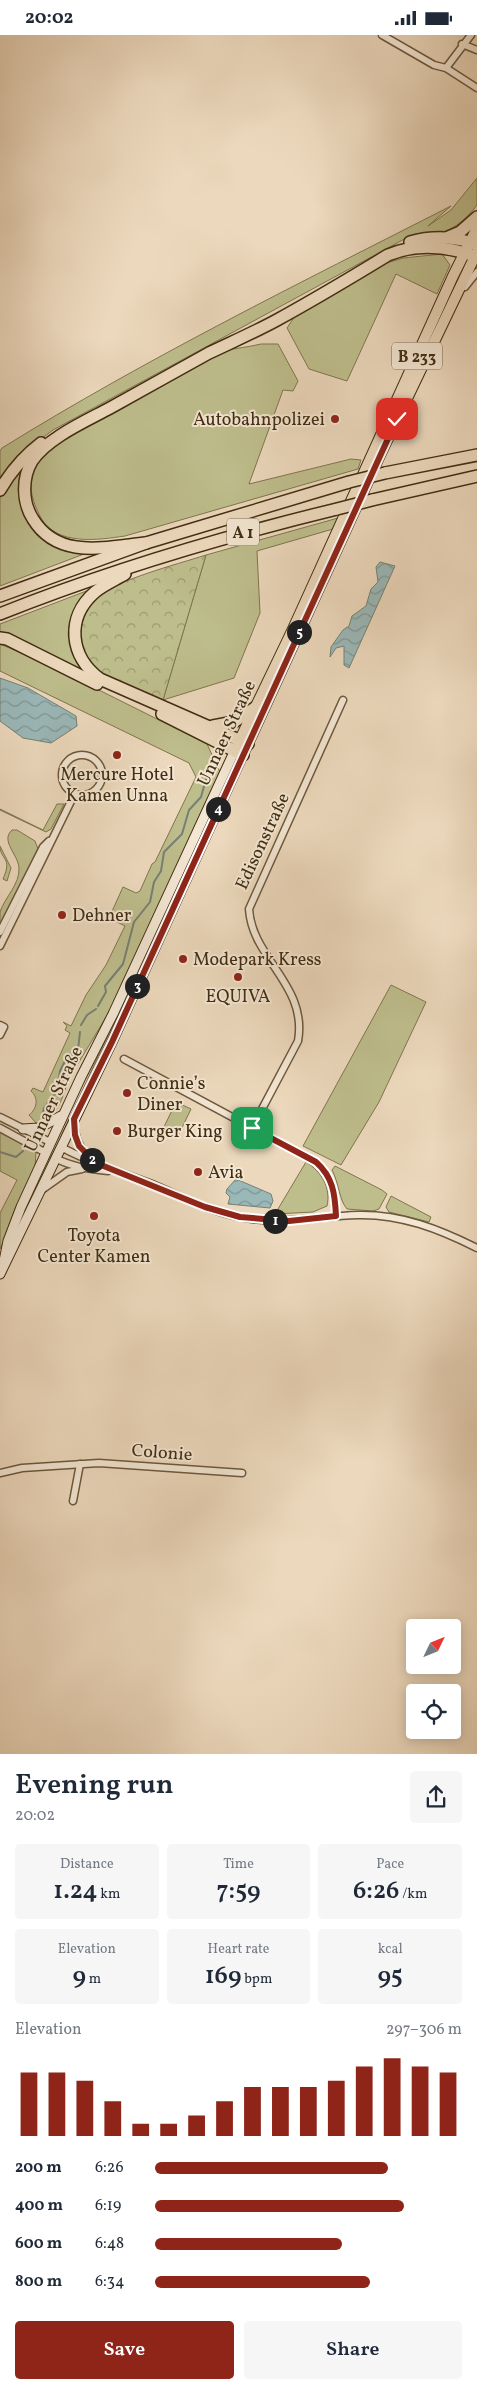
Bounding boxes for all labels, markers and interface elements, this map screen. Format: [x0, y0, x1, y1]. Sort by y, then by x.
text: 20:02 [25, 5, 73, 31]
road number: B 233 [392, 343, 442, 369]
pin [376, 398, 418, 440]
icon: check [383, 405, 411, 433]
place label: Autobahnpolizei [193, 408, 325, 433]
marker: Autobahnpolizei [329, 413, 341, 425]
road number: A 1 [227, 519, 259, 546]
pin: 5 [286, 619, 312, 645]
text: 5 [296, 623, 303, 642]
street label: Unnaer Straße [192, 677, 263, 791]
marker: Mercure Hotel Kamen Unna [111, 749, 123, 761]
place label: Mercure Hotel Kamen Unna [60, 763, 174, 809]
street label: Edisonstraße [230, 789, 297, 894]
pin: 4 [206, 797, 230, 821]
text: 4 [214, 800, 223, 819]
place label: Dehner [72, 904, 132, 929]
marker: Dehner [56, 909, 68, 921]
place label: Modepark Kress [193, 948, 322, 973]
marker: Modepark Kress [177, 953, 189, 965]
marker: EQUIVA [232, 971, 244, 983]
pin: 3 [124, 973, 150, 999]
text: 3 [134, 977, 141, 996]
place label: EQUIVA [205, 985, 271, 1010]
street label: Unnaer Straße [19, 1043, 90, 1157]
place label: Connie’s Diner [137, 1072, 205, 1118]
marker: Connie’s Diner [121, 1087, 133, 1099]
pin [231, 1107, 273, 1149]
icon: arrive [238, 1114, 266, 1142]
place label: Burger King [127, 1120, 222, 1145]
marker: Burger King [111, 1125, 123, 1137]
pin: 2 [80, 1147, 104, 1173]
text: 2 [89, 1151, 96, 1170]
place label: Avia [208, 1161, 244, 1186]
marker: Avia [192, 1166, 204, 1178]
pin: 1 [262, 1209, 288, 1233]
marker: Toyota Center Kamen [88, 1210, 100, 1222]
text: 1 [273, 1212, 278, 1231]
place label: Toyota Center Kamen [37, 1224, 151, 1270]
street label: Colonie [131, 1439, 193, 1468]
north arrow [406, 1619, 461, 1674]
map controls [406, 1619, 461, 1739]
button: locate [406, 1684, 461, 1739]
text: Evening run [15, 1766, 174, 1805]
button: share [410, 1771, 462, 1823]
text: 20:02 [15, 1805, 55, 1827]
text: Distance [60, 1855, 114, 1874]
text: Time [223, 1855, 254, 1874]
text: Pace [376, 1855, 404, 1874]
text: 1.24 [53, 1874, 98, 1909]
text: 7:59 [217, 1874, 260, 1909]
text: 6:26 [353, 1874, 399, 1909]
text: km [98, 1885, 120, 1904]
text: /km [399, 1885, 427, 1904]
text: Elevation [58, 1940, 116, 1959]
text: Heart rate [208, 1940, 269, 1959]
text: kcal [378, 1940, 403, 1959]
text: 9 [72, 1959, 86, 1994]
text: 169 [205, 1959, 241, 1994]
text: 95 [377, 1959, 403, 1994]
text: m [86, 1970, 101, 1989]
text: bpm [241, 1970, 272, 1989]
text: Elevation [15, 2019, 82, 2041]
text: 297–306 m [386, 2019, 462, 2041]
text: 200 m [15, 2157, 62, 2179]
text: 6:26 [95, 2157, 124, 2179]
text: 400 m [15, 2195, 63, 2217]
text: 6:19 [95, 2195, 121, 2217]
text: 600 m [15, 2233, 62, 2255]
text: 6:48 [95, 2233, 124, 2255]
text: 800 m [15, 2271, 62, 2293]
text: 6:34 [95, 2271, 125, 2293]
button: Save [15, 2321, 234, 2379]
button: Share [244, 2321, 462, 2379]

